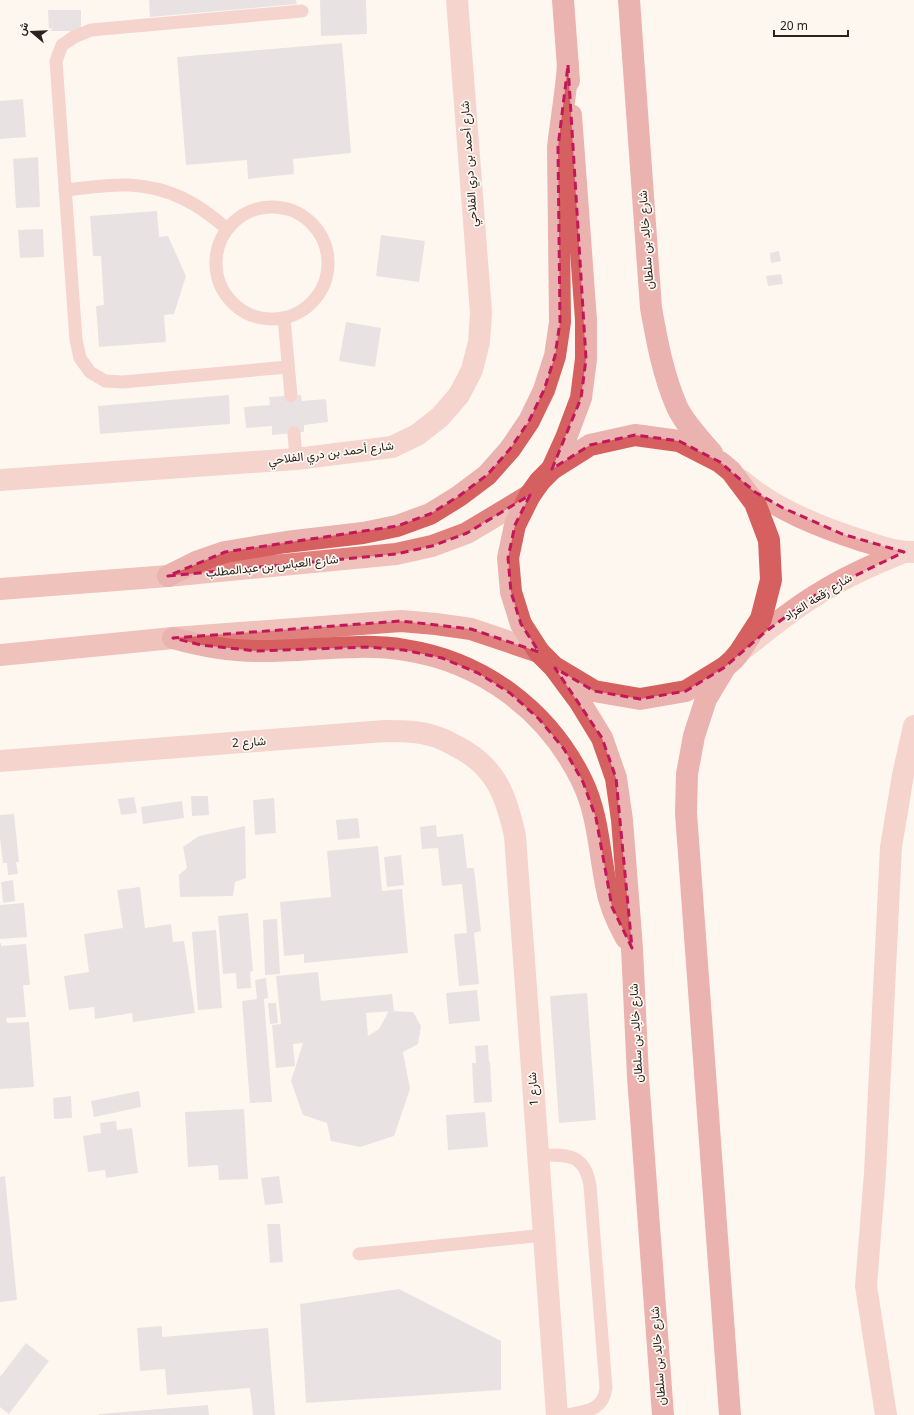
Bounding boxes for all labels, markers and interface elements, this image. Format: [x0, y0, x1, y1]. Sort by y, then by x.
north arrow [12, 12, 52, 52]
scale bar [774, 12, 848, 38]
text: 20 m [780, 17, 808, 34]
text: ش [13, 20, 31, 37]
street label: شارع أحمد بن دري الفلاحي [456, 100, 483, 228]
street label: شارع خالِد بن سلطان [634, 190, 658, 290]
street label: شارع أحمد بن دري الفلاحي [267, 436, 395, 471]
street label: شارع العباس بن عبدالمطلب [205, 550, 339, 582]
street label: شارع رَقعة العَراد [780, 569, 856, 625]
street label: شارع 2 [231, 732, 267, 752]
street label: شارع خالِد بن سلطان [624, 983, 648, 1083]
street label: شارع 1 [523, 1071, 543, 1107]
street label: شارع خالِد بن سلطان [646, 1306, 670, 1406]

